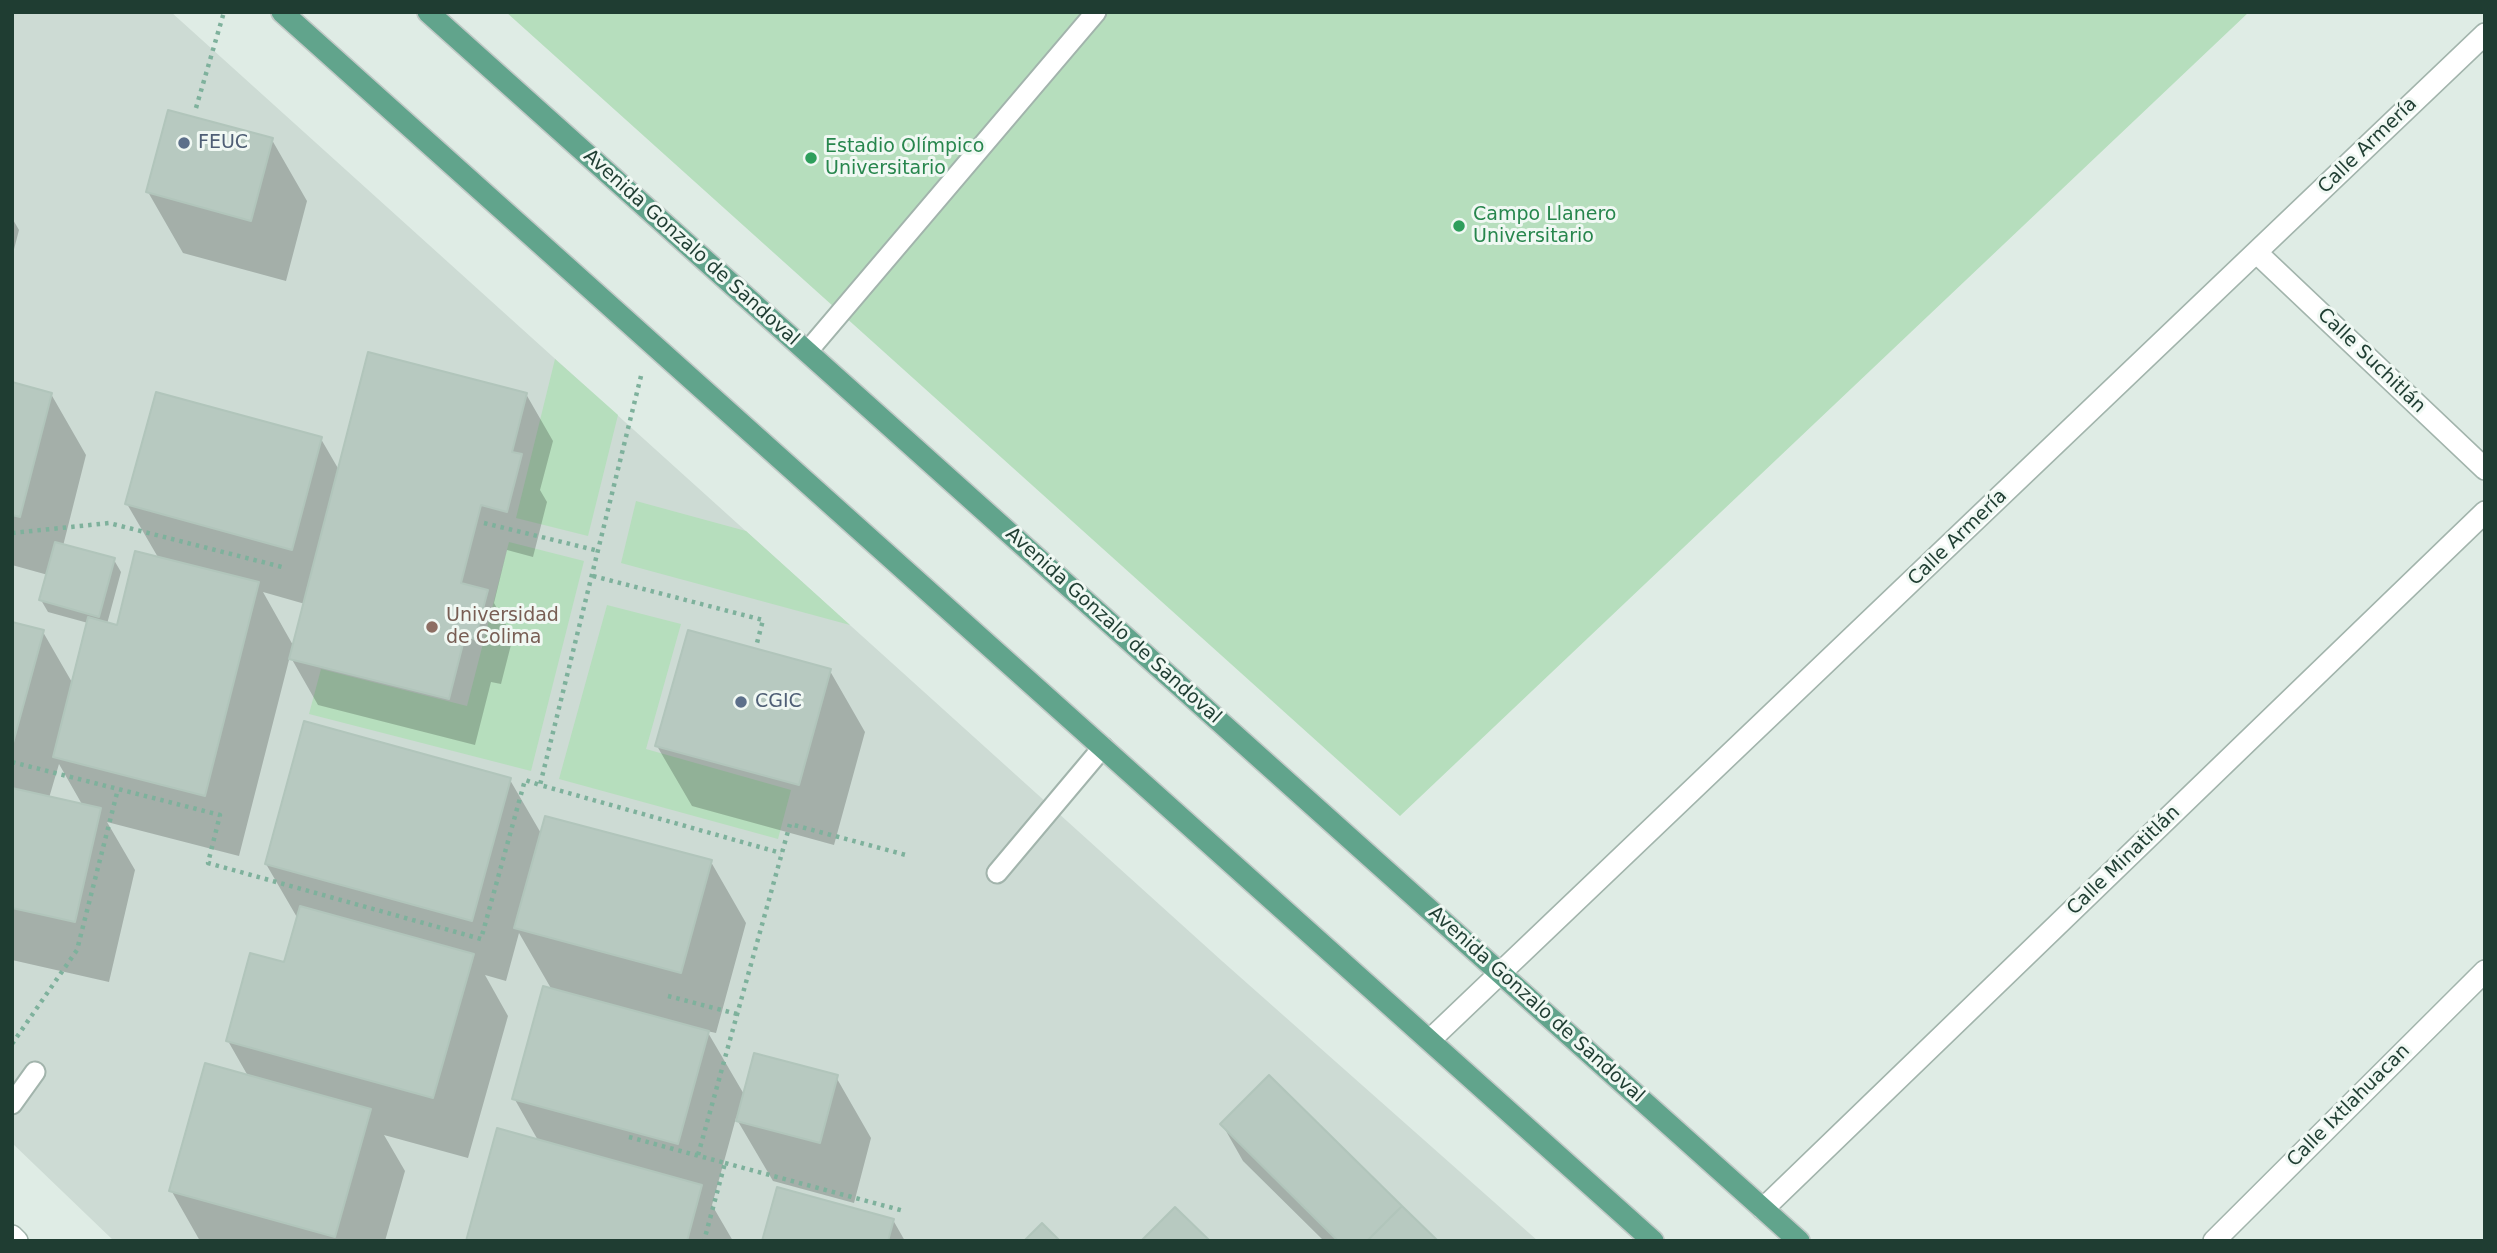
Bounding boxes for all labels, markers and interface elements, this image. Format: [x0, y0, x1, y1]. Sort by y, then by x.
street label: Calle Armería [2314, 93, 2422, 199]
place label: FEUC [198, 132, 248, 154]
marker: FEUC [176, 135, 192, 151]
place label: Estadio Olímpico Universitario [825, 136, 984, 180]
street label: Avenida Gonzalo de Sandoval [579, 145, 803, 351]
marker: Estadio Olímpico Universitario [803, 150, 819, 166]
place label: Campo Llanero Universitario [1473, 204, 1616, 248]
marker: Campo Llanero Universitario [1451, 218, 1467, 234]
street label: Calle Suchitlán [2312, 304, 2430, 418]
street label: Calle Armería [1904, 485, 2012, 591]
street label: Avenida Gonzalo de Sandoval [1001, 523, 1225, 729]
place label: Universidad de Colima [446, 605, 559, 649]
marker: Universidad de Colima [424, 619, 440, 635]
place label: CGIC [755, 691, 802, 713]
marker: CGIC [733, 694, 749, 710]
street label: Calle Minatitlán [2063, 802, 2185, 920]
street label: Avenida Gonzalo de Sandoval [1424, 902, 1648, 1108]
street label: Calle Ixtlahuacan [2283, 1040, 2415, 1172]

